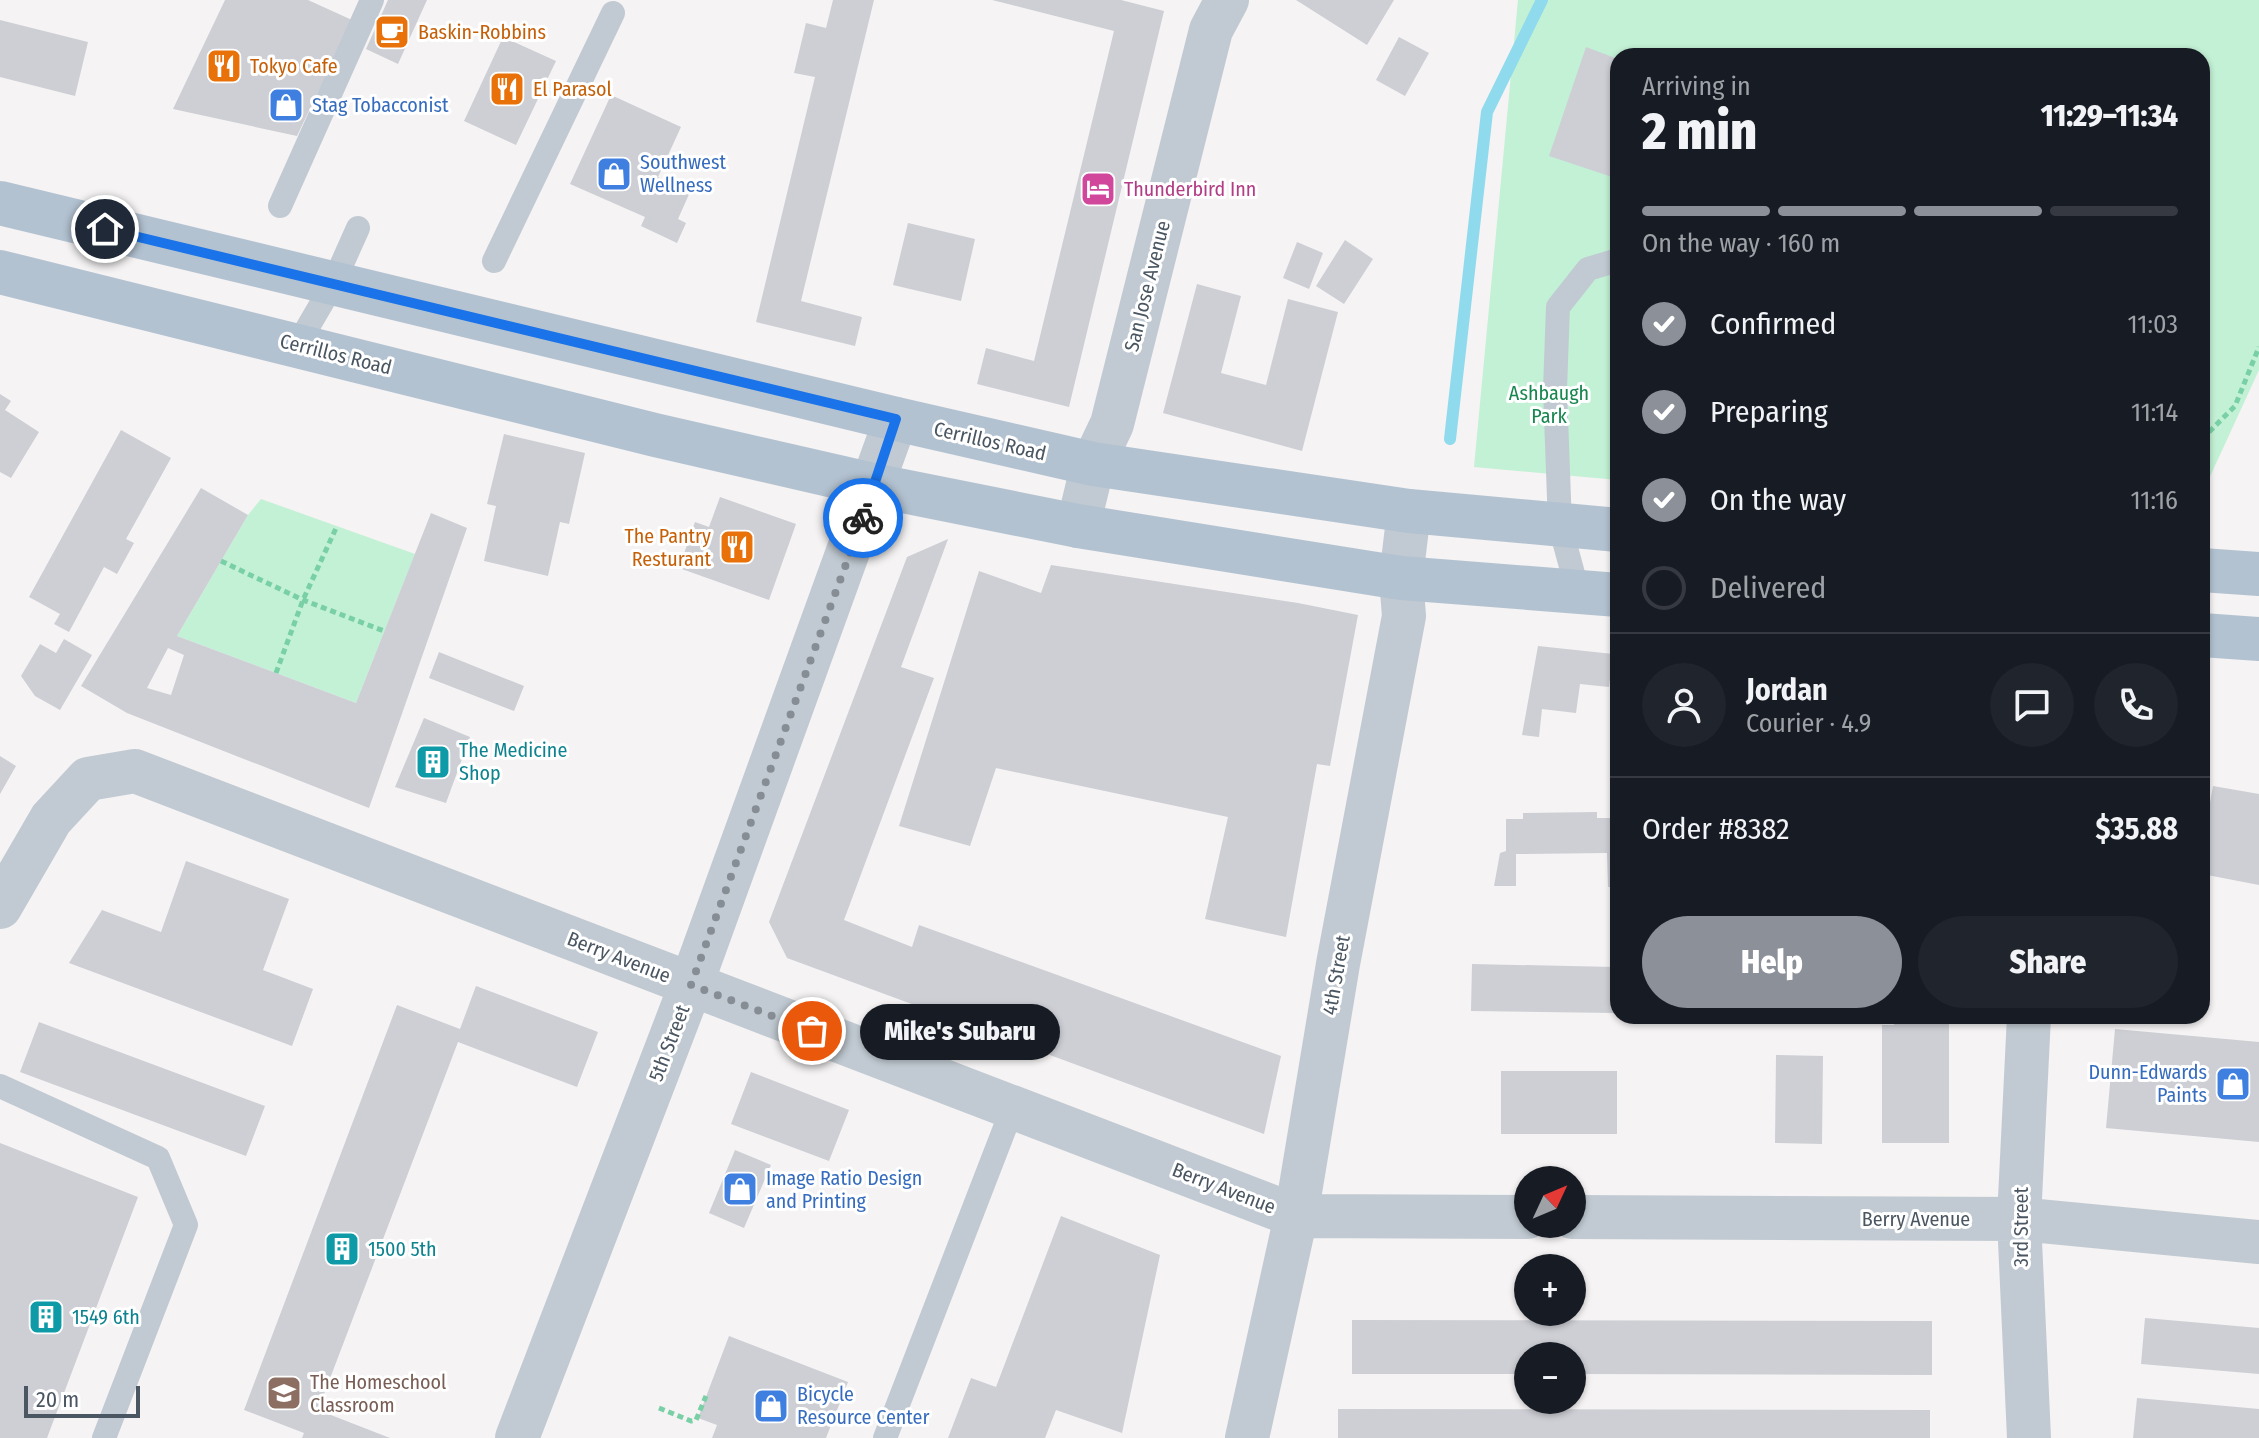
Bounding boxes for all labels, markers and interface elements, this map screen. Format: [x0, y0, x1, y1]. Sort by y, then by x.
cafe icon: Baskin-Robbins [373, 13, 411, 51]
place label: Baskin-Robbins [418, 20, 546, 44]
restaurant icon: Tokyo Cafe [205, 47, 243, 85]
place label: Tokyo Cafe [250, 54, 338, 78]
restaurant icon: El Parasol [488, 70, 526, 108]
text: Arriving in [1642, 71, 1751, 102]
place label: El Parasol [533, 77, 612, 101]
shop icon: Stag Tobacconist [267, 86, 305, 124]
place label: Stag Tobacconist [312, 93, 449, 117]
text: 11:29–11:34 [2041, 98, 2178, 134]
text: 2 min [1642, 100, 1757, 163]
place label: Southwest Wellness [640, 150, 726, 197]
shop icon: Southwest Wellness [595, 155, 633, 193]
hotel icon: Thunderbird Inn [1079, 170, 1117, 208]
place label: Thunderbird Inn [1124, 177, 1256, 201]
pin [71, 195, 139, 263]
icon: home [83, 207, 127, 251]
street label: San Jose Avenue [1119, 218, 1175, 354]
text: On the way · 160 m [1642, 228, 1840, 259]
icon: check [1642, 302, 1686, 346]
text: Confirmed [1710, 306, 1836, 342]
text: 11:03 [2128, 309, 2178, 340]
street label: Cerrillos Road [278, 329, 394, 379]
park label: Ashbaugh Park [1509, 381, 1589, 428]
icon: check [1642, 390, 1686, 434]
text: Preparing [1710, 394, 1828, 430]
text: 11:14 [2131, 397, 2178, 428]
street label: Cerrillos Road [932, 416, 1048, 466]
courier [823, 478, 903, 558]
icon: check [1642, 478, 1686, 522]
text: On the way [1710, 482, 1846, 518]
text: 11:16 [2131, 485, 2178, 516]
icon: bike [841, 496, 885, 540]
place label: The Pantry Resturant [624, 524, 711, 571]
restaurant icon: The Pantry Resturant [718, 528, 756, 566]
text: Delivered [1710, 570, 1826, 606]
button: person [1642, 663, 1726, 747]
button: chat [1990, 663, 2074, 747]
button: phone [2094, 663, 2178, 747]
text: Jordan [1746, 672, 1828, 708]
text: Courier · 4.9 [1746, 708, 1871, 739]
place label: The Medicine Shop [459, 738, 567, 785]
building icon: The Medicine Shop [414, 743, 452, 781]
text: Order #8382 [1642, 811, 1790, 847]
text: $35.88 [2096, 811, 2178, 847]
button: Help [1642, 916, 1902, 1008]
button: Share [1918, 916, 2178, 1008]
street label: Berry Avenue [564, 926, 674, 988]
street label: 4th Street [1317, 933, 1355, 1017]
pin [778, 997, 846, 1065]
street label: 5th Street [643, 1001, 695, 1085]
callout: Mike's Subaru [860, 1003, 1060, 1059]
icon: bag [790, 1009, 834, 1053]
text: Mike's Subaru [884, 1016, 1036, 1047]
place label: Dunn-Edwards Paints [2088, 1060, 2207, 1107]
shop icon: Dunn-Edwards Paints [2214, 1065, 2252, 1103]
street label: Berry Avenue [1169, 1157, 1279, 1219]
place label: Image Ratio Design and Printing [766, 1166, 922, 1213]
north arrow [1514, 1166, 1586, 1238]
map controls [1514, 1166, 1586, 1414]
shop icon: Image Ratio Design and Printing [721, 1170, 759, 1208]
street label: 3rd Street [2009, 1187, 2033, 1267]
street label: Berry Avenue [1862, 1207, 1970, 1231]
building icon: 1500 5th [323, 1230, 361, 1268]
place label: 1500 5th [368, 1237, 437, 1261]
button: + [1514, 1254, 1586, 1326]
building icon: 1549 6th [27, 1298, 65, 1336]
place label: 1549 6th [72, 1305, 140, 1329]
button: − [1514, 1342, 1586, 1414]
place label: The Homeschool Classroom [310, 1370, 446, 1417]
school or university icon: The Homeschool Classroom [265, 1374, 303, 1412]
scale bar [24, 1382, 140, 1418]
place label: Bicycle Resource Center [797, 1382, 929, 1429]
text: 20 m [36, 1386, 79, 1413]
shop icon: Bicycle Resource Center [752, 1387, 790, 1425]

